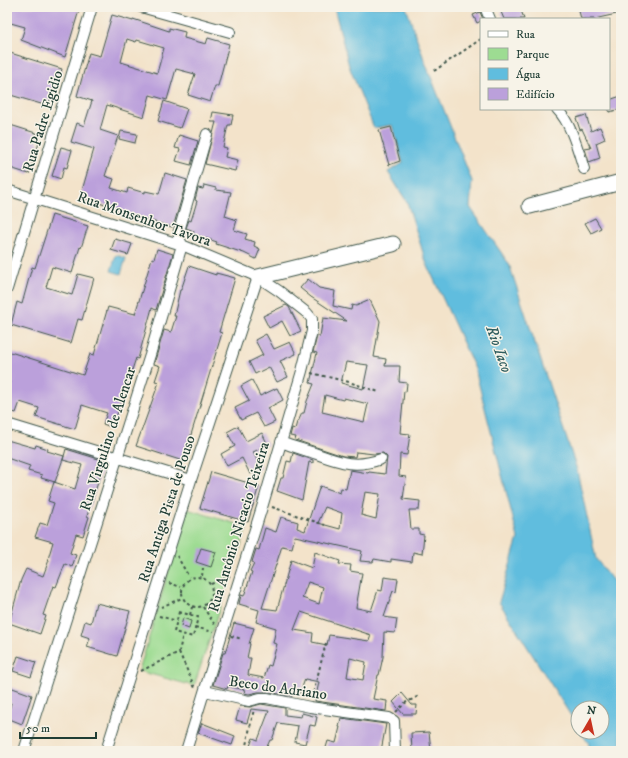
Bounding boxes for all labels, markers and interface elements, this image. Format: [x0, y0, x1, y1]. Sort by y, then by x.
legend [480, 18, 610, 110]
text: Rua [516, 27, 536, 42]
text: Parque [516, 47, 549, 62]
text: Água [516, 67, 541, 82]
street label: Rua Padre Egidio [19, 68, 67, 174]
text: Edifício [516, 87, 555, 102]
street label: Rua Monsenhor Tavora [75, 187, 214, 251]
water label: Rio Iaco [481, 322, 517, 375]
street label: Rua Virgulino de Alencar [76, 364, 140, 513]
street label: Rua Antiga Pista de Pouso [134, 433, 200, 585]
street label: Rua Antônio Nicacio Teixeira [204, 439, 274, 614]
street label: Beco do Adriano [228, 672, 328, 704]
north arrow [570, 700, 610, 740]
text: N [586, 703, 597, 719]
scale bar [20, 714, 96, 740]
text: 50 m [26, 721, 50, 736]

